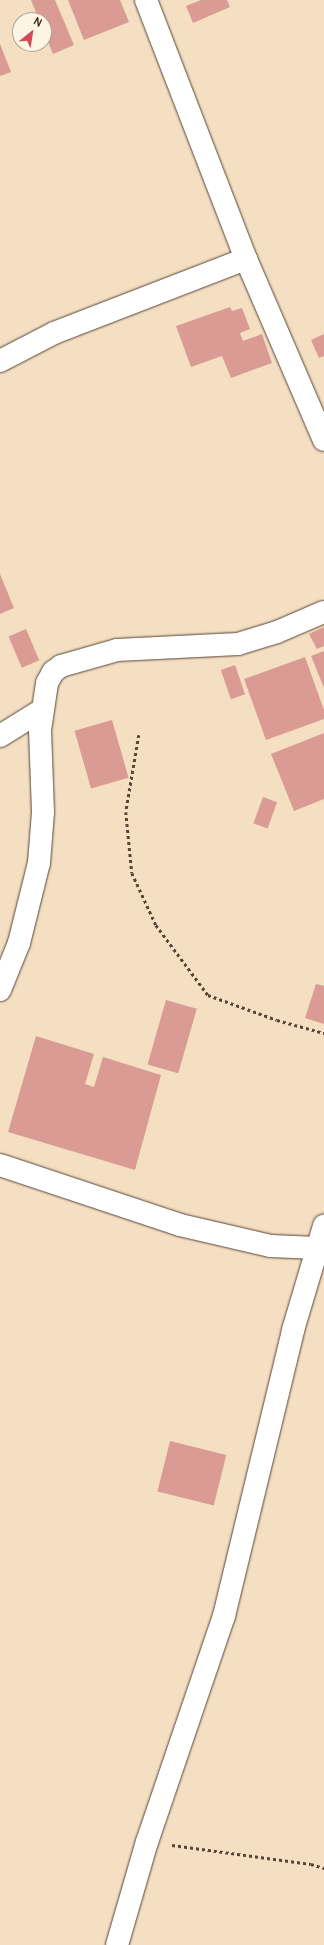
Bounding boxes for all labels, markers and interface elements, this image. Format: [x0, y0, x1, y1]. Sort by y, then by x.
north arrow [12, 12, 52, 52]
text: N [31, 15, 44, 30]

